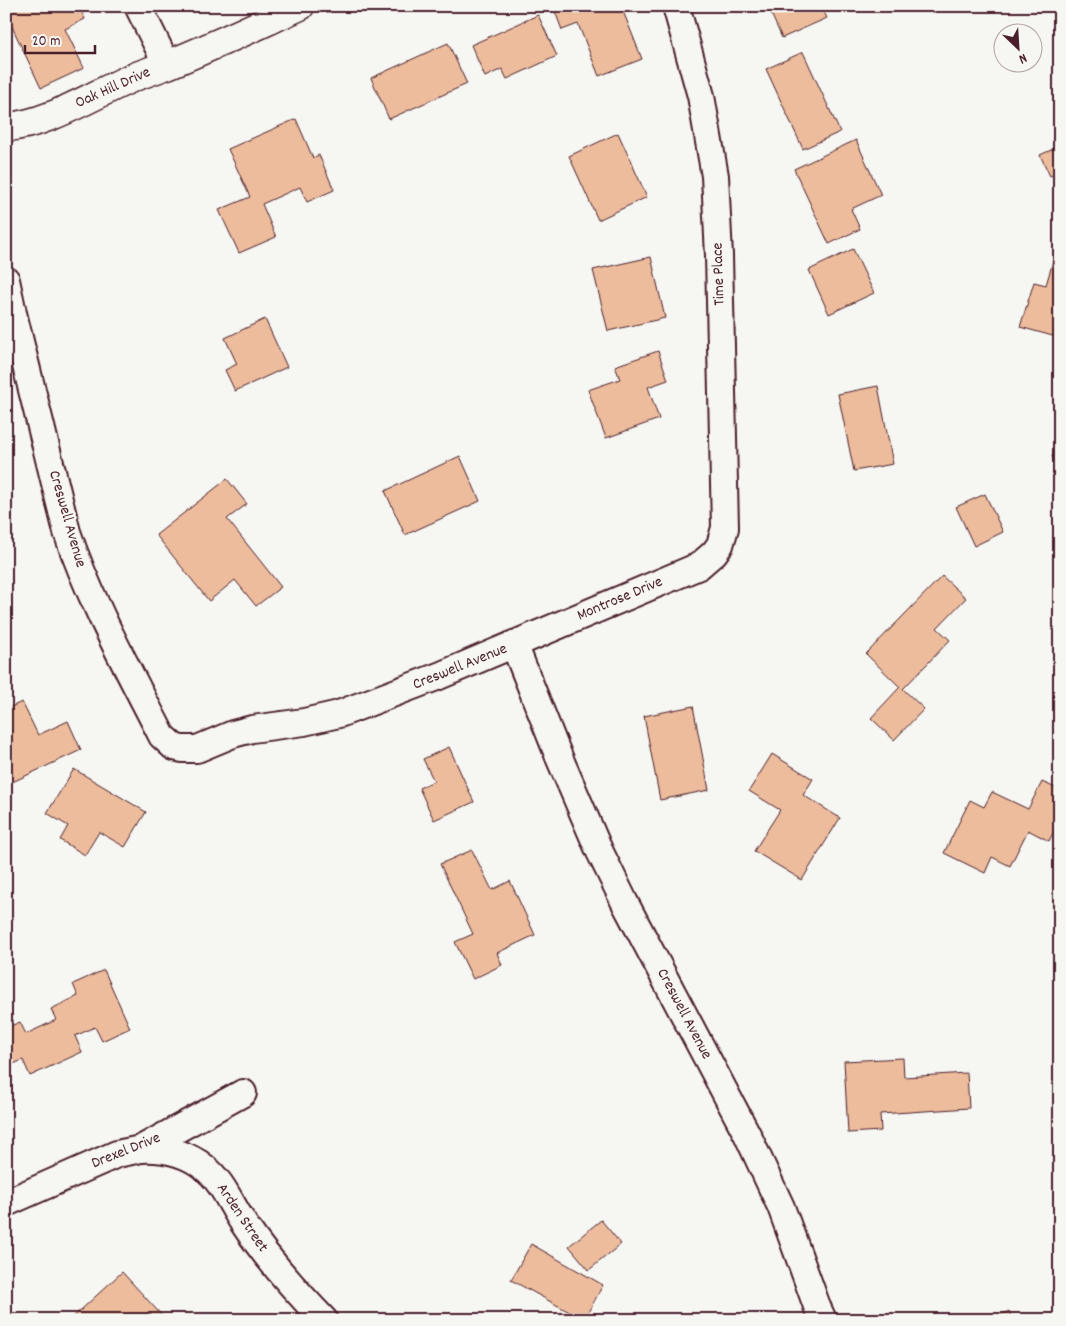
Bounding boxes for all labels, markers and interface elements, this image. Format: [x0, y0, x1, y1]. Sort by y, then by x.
scale bar [25, 22, 95, 54]
north arrow [994, 22, 1044, 72]
text: 20 m [32, 31, 60, 53]
text: N [1015, 47, 1030, 69]
street label: Oak Hill Drive [72, 61, 154, 115]
street label: Time Place [706, 242, 732, 306]
street label: Creswell Avenue [42, 468, 92, 570]
street label: Montrose Drive [574, 571, 666, 627]
street label: Creswell Avenue [409, 638, 511, 696]
street label: Creswell Avenue [650, 964, 718, 1064]
street label: Drexel Drive [88, 1127, 164, 1175]
street label: Arden Street [210, 1179, 274, 1257]

